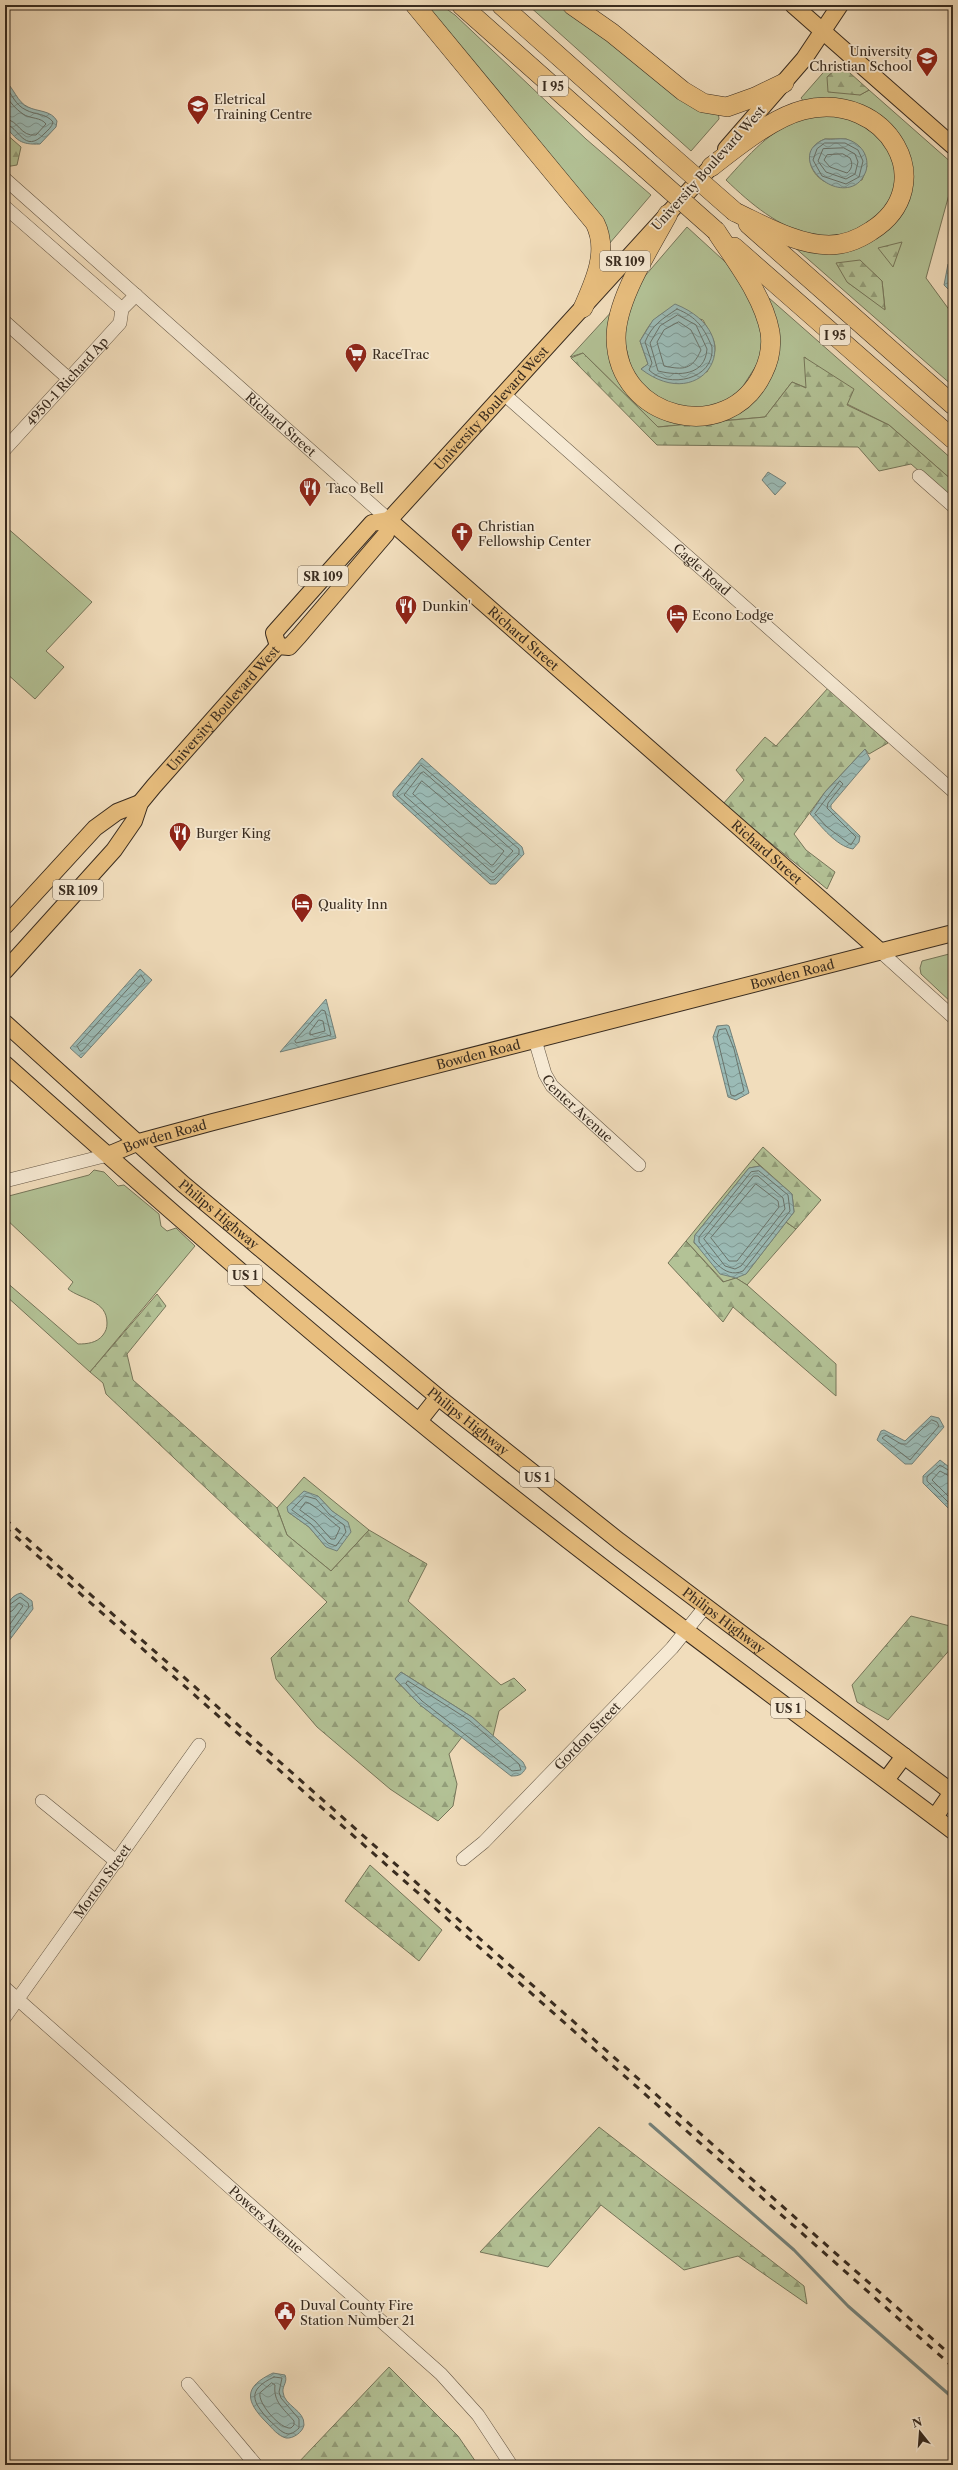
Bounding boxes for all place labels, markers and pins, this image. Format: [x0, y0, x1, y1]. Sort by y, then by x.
place label: University Christian School [809, 43, 913, 74]
school or university icon: University Christian School [914, 45, 940, 78]
place label: Eletrical Training Centre [214, 91, 312, 122]
school or university icon: Eletrical Training Centre [185, 93, 211, 126]
supermarket icon: RaceTrac [343, 341, 369, 374]
place label: RaceTrac [372, 346, 430, 362]
restaurant icon: Taco Bell [297, 475, 323, 508]
place label: Taco Bell [326, 480, 384, 496]
place label: Christian Fellowship Center [478, 518, 592, 549]
church icon: Christian Fellowship Center [449, 520, 475, 553]
restaurant icon: Dunkin' [393, 593, 419, 626]
place label: Dunkin' [422, 598, 471, 614]
hotel icon: Econo Lodge [664, 602, 690, 635]
place label: Econo Lodge [692, 607, 774, 623]
restaurant icon: Burger King [167, 820, 193, 853]
place label: Burger King [196, 825, 270, 841]
hotel icon: Quality Inn [289, 891, 315, 924]
place label: Quality Inn [318, 896, 388, 912]
place label: Duval County Fire Station Number 21 [300, 2297, 415, 2328]
public building icon: Duval County Fire Station Number 21 [272, 2299, 298, 2332]

